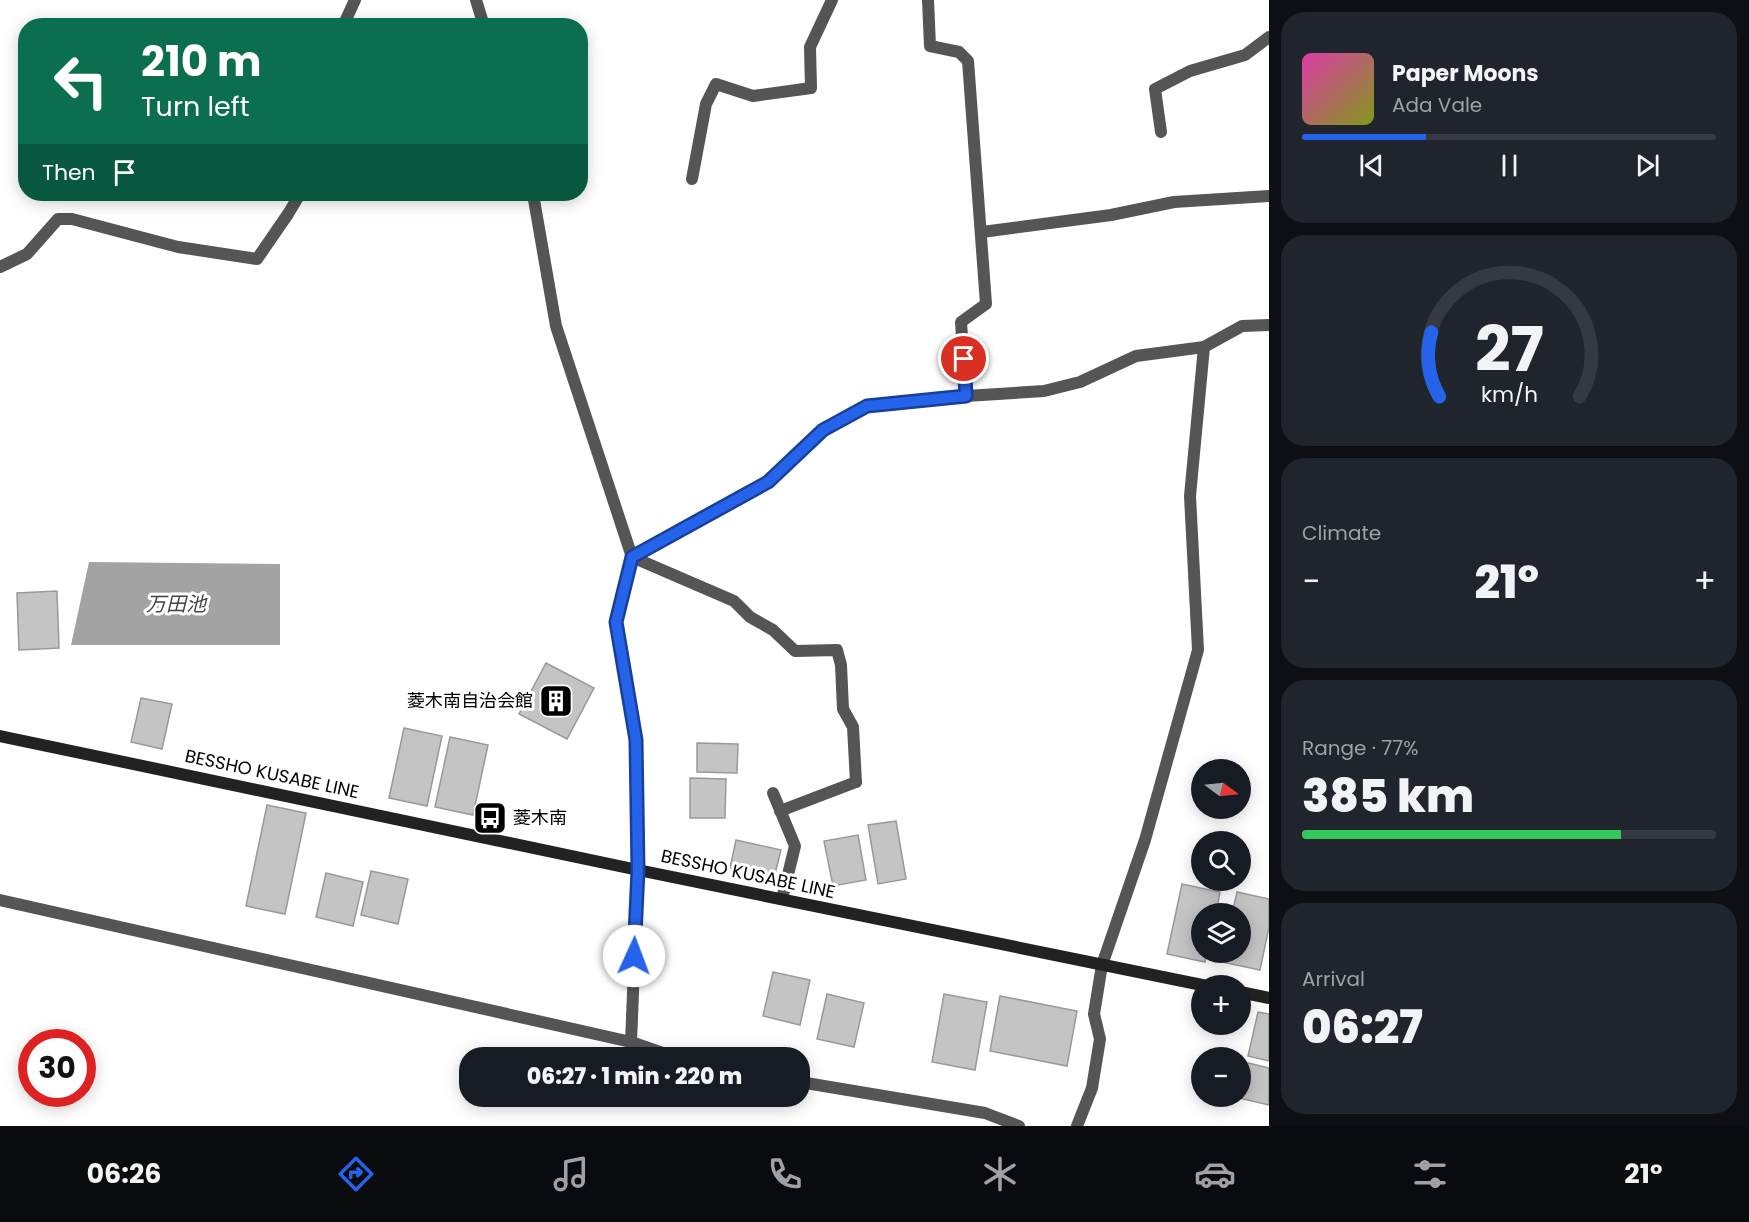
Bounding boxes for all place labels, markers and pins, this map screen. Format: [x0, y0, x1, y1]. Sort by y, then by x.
pin [938, 333, 989, 384]
building icon: 菱木南自治会館 [538, 683, 574, 719]
place label: 菱木南自治会館 [407, 688, 533, 713]
bus stop icon: 菱木南 [472, 800, 508, 836]
place label: 菱木南 [513, 805, 567, 830]

